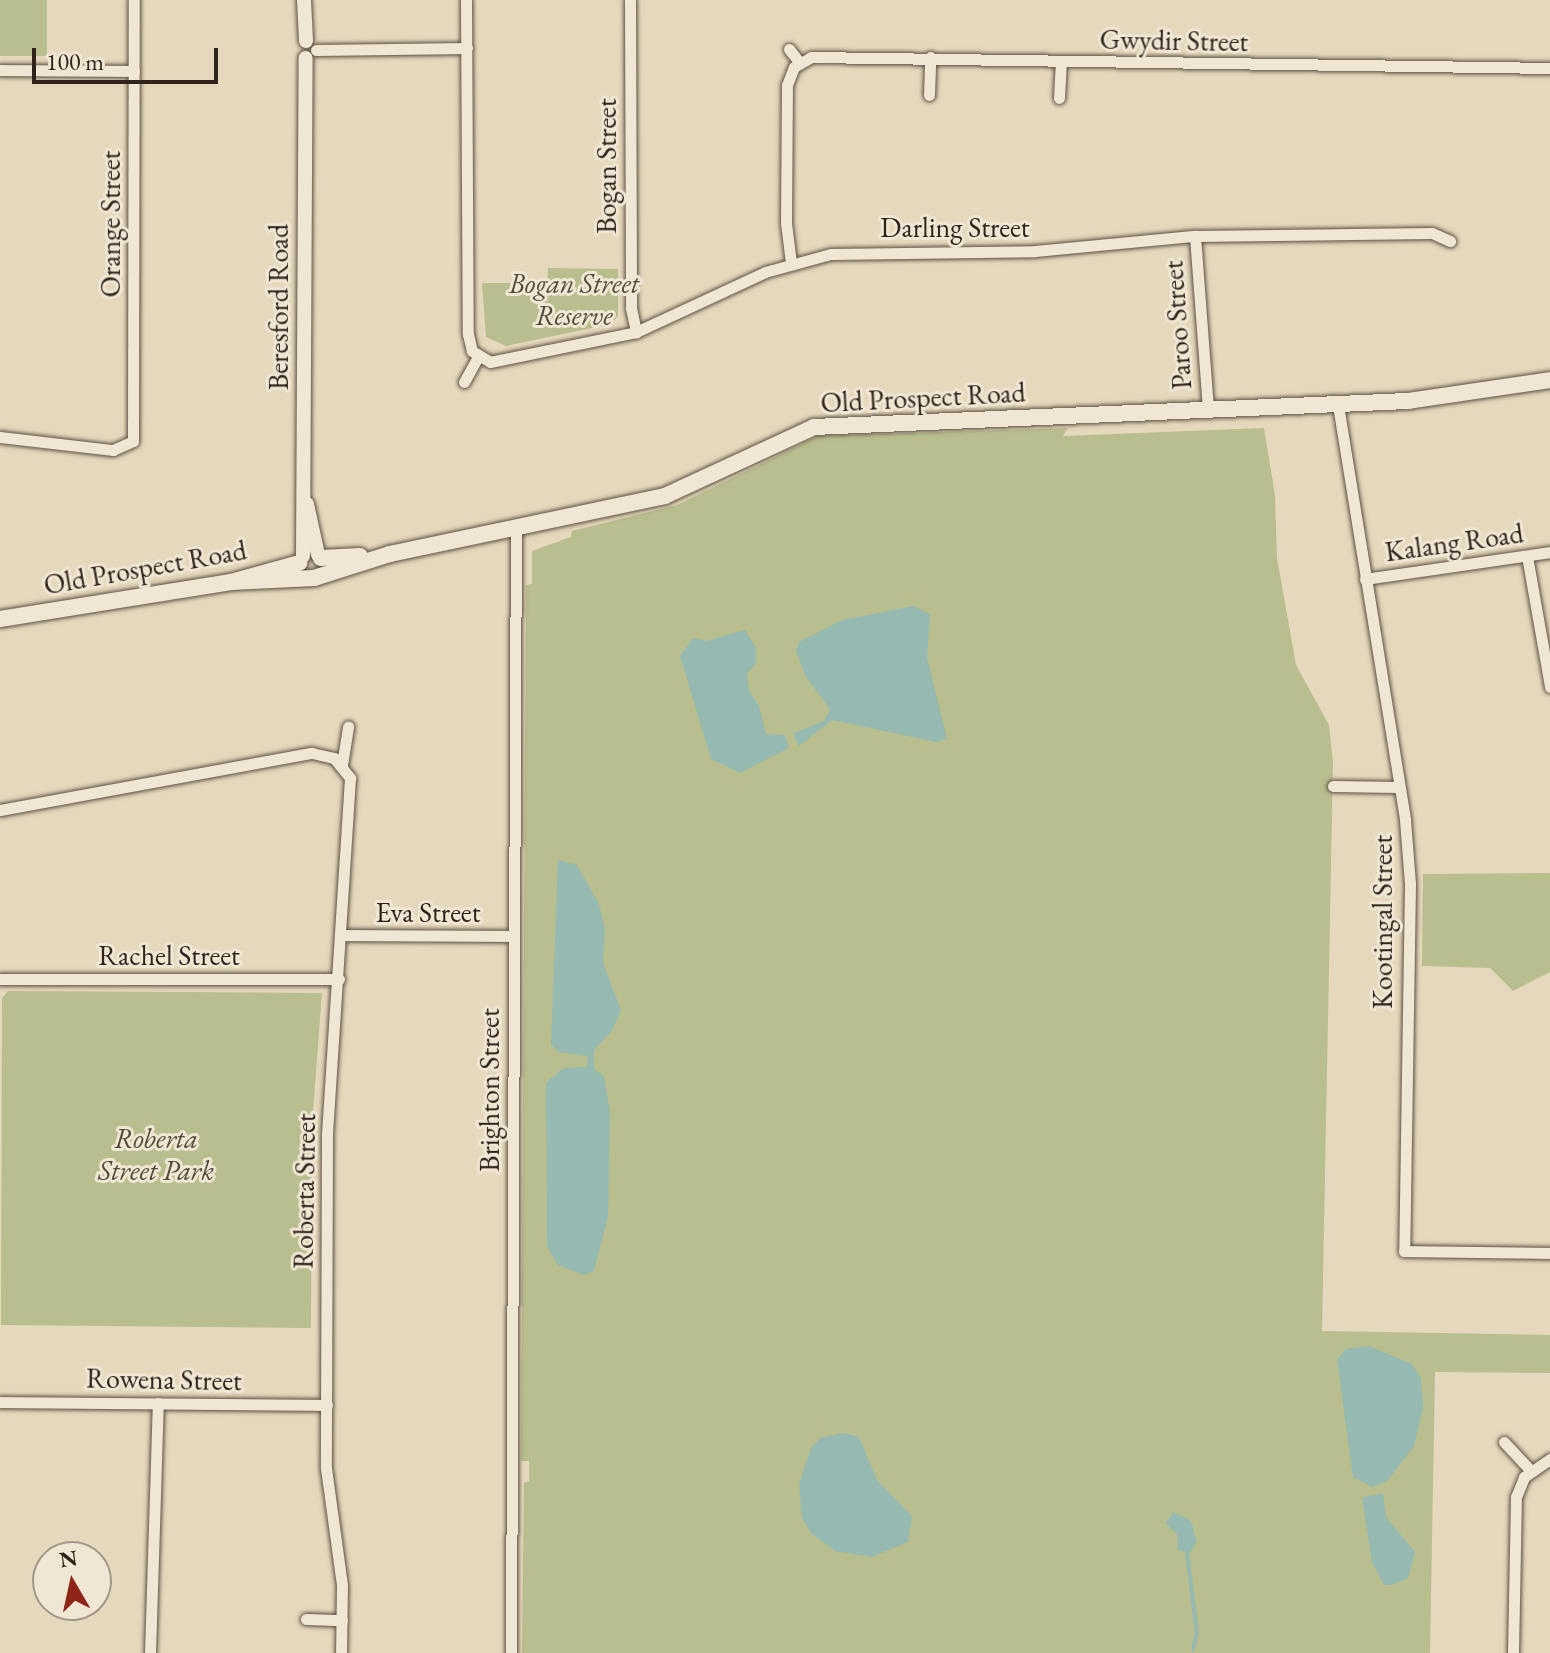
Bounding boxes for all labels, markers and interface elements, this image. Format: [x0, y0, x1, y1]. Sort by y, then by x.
street label: Gwydir Street [1099, 22, 1249, 58]
scale bar [36, 32, 222, 82]
text: 100 m [46, 46, 104, 77]
street label: Bogan Street [589, 98, 623, 234]
street label: Orange Street [93, 151, 127, 297]
street label: Darling Street [880, 210, 1030, 244]
street label: Beresford Road [261, 224, 295, 390]
street label: Paroo Street [1156, 259, 1198, 391]
park label: Bogan Street Reserve [509, 266, 639, 332]
street label: Old Prospect Road [820, 375, 1026, 419]
street label: Kalang Road [1383, 516, 1525, 568]
street label: Old Prospect Road [41, 533, 249, 601]
street label: Kootingal Street [1365, 835, 1399, 1009]
street label: Eva Street [375, 895, 481, 929]
street label: Rachel Street [98, 938, 240, 972]
street label: Brighton Street [472, 1008, 506, 1172]
street label: Roberta Street [286, 1113, 322, 1269]
park label: Roberta Street Park [98, 1121, 214, 1187]
street label: Rowena Street [86, 1361, 242, 1397]
north arrow [32, 1541, 112, 1621]
text: N [57, 1543, 80, 1574]

